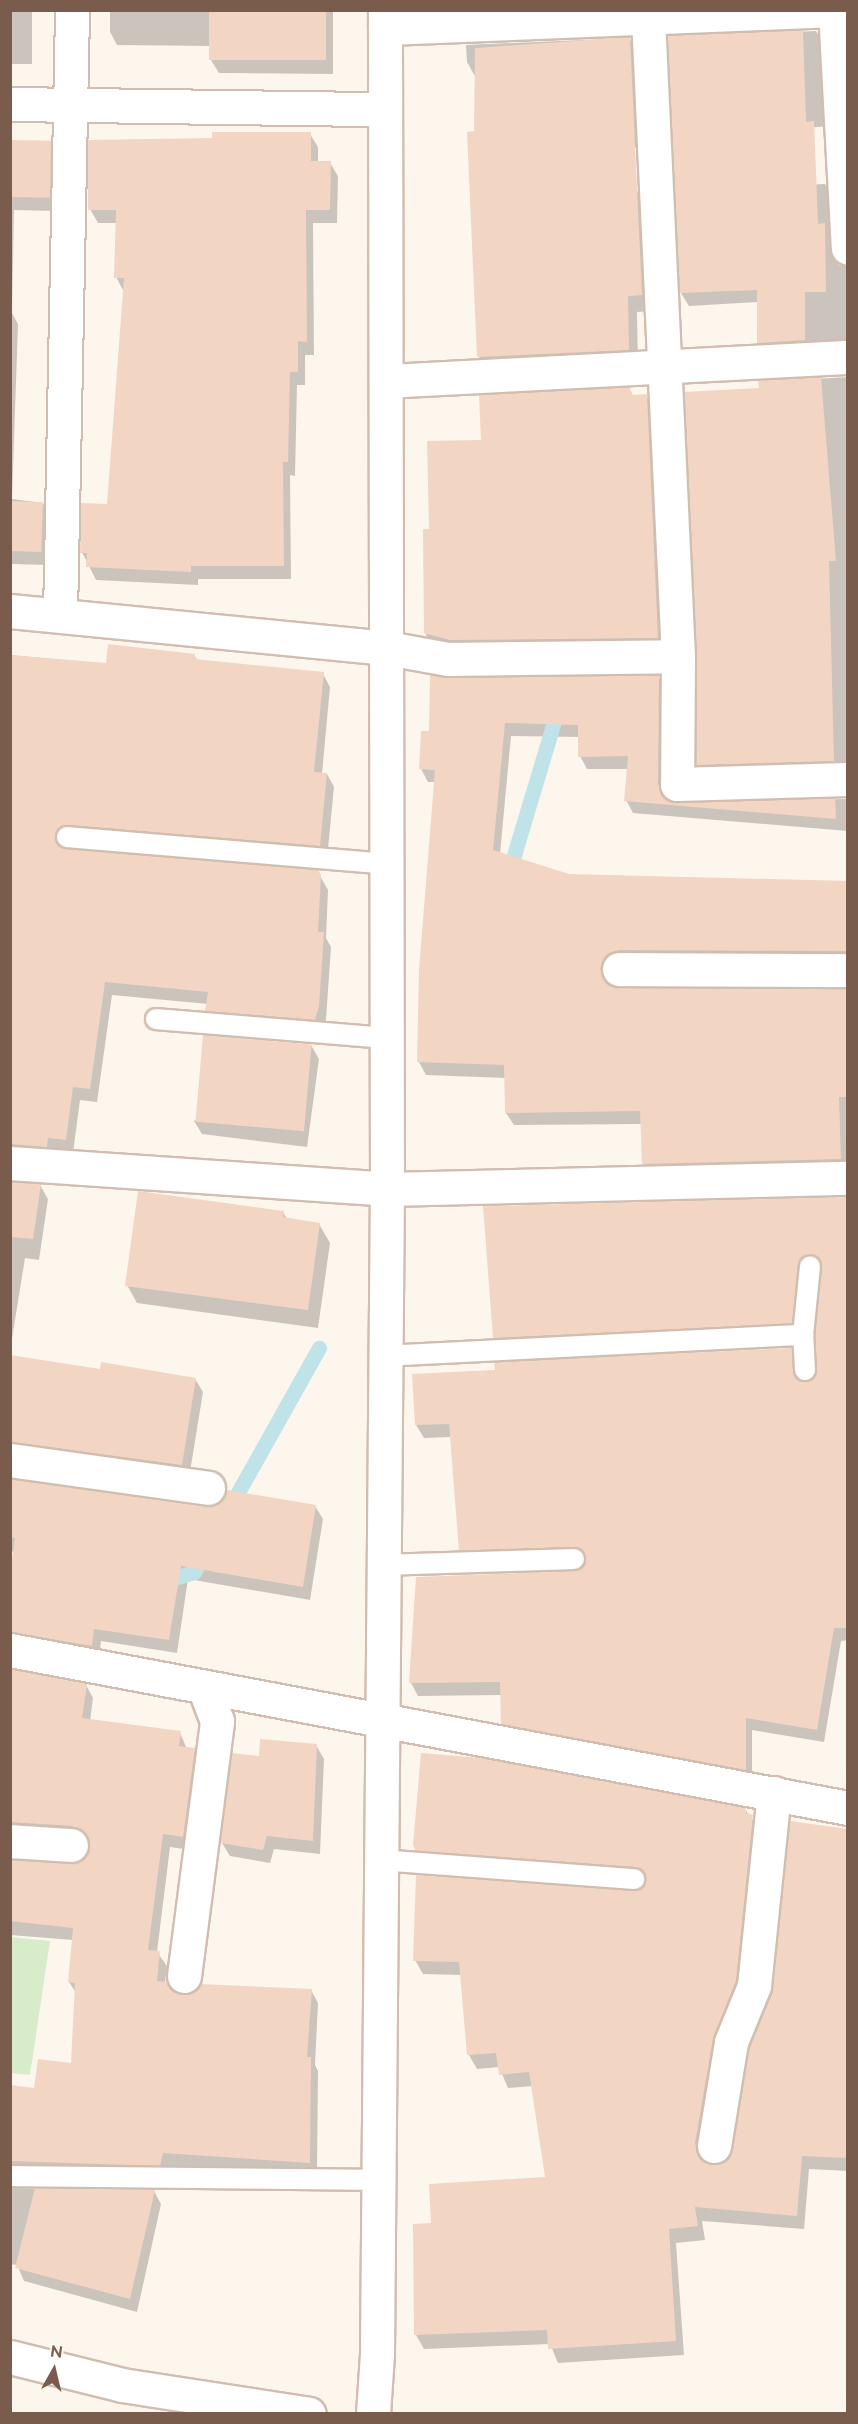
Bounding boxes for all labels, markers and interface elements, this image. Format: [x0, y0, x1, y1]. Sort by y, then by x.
north arrow [24, 2340, 84, 2400]
text: N [49, 2341, 64, 2362]

